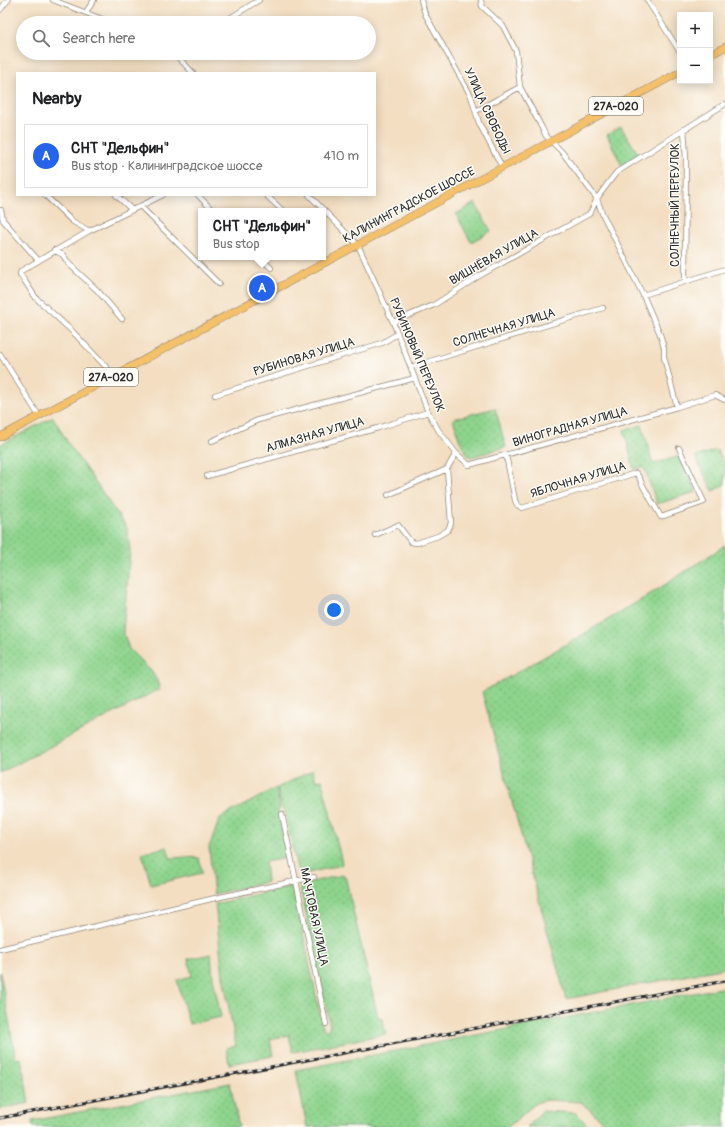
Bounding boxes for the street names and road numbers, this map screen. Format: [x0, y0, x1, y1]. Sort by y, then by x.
street label: УЛИЦА СВОБОДЫ [461, 66, 514, 157]
road number: 27А-020 [589, 97, 643, 115]
street label: СОЛНЕЧНЫЙ ПЕРЕУЛОК [668, 143, 683, 267]
street label: КАЛИНИНГРАДСКОЕ ШОССЕ [340, 164, 478, 246]
street label: ВИШНЁВАЯ УЛИЦА [447, 225, 541, 288]
street label: РУБИНОВЫЙ ПЕРЕУЛОК [386, 296, 448, 414]
street label: СОЛНЕЧНАЯ УЛИЦА [451, 305, 557, 351]
street label: РУБИНОВАЯ УЛИЦА [252, 334, 357, 379]
road number: 27А-020 [84, 368, 138, 386]
street label: ВИНОГРАДНАЯ УЛИЦА [511, 403, 629, 451]
street label: АЛМАЗНАЯ УЛИЦА [264, 414, 366, 456]
street label: ЯБЛОЧНАЯ УЛИЦА [528, 458, 628, 502]
street label: МАЧТОВАЯ УЛИЦА [296, 867, 332, 968]

